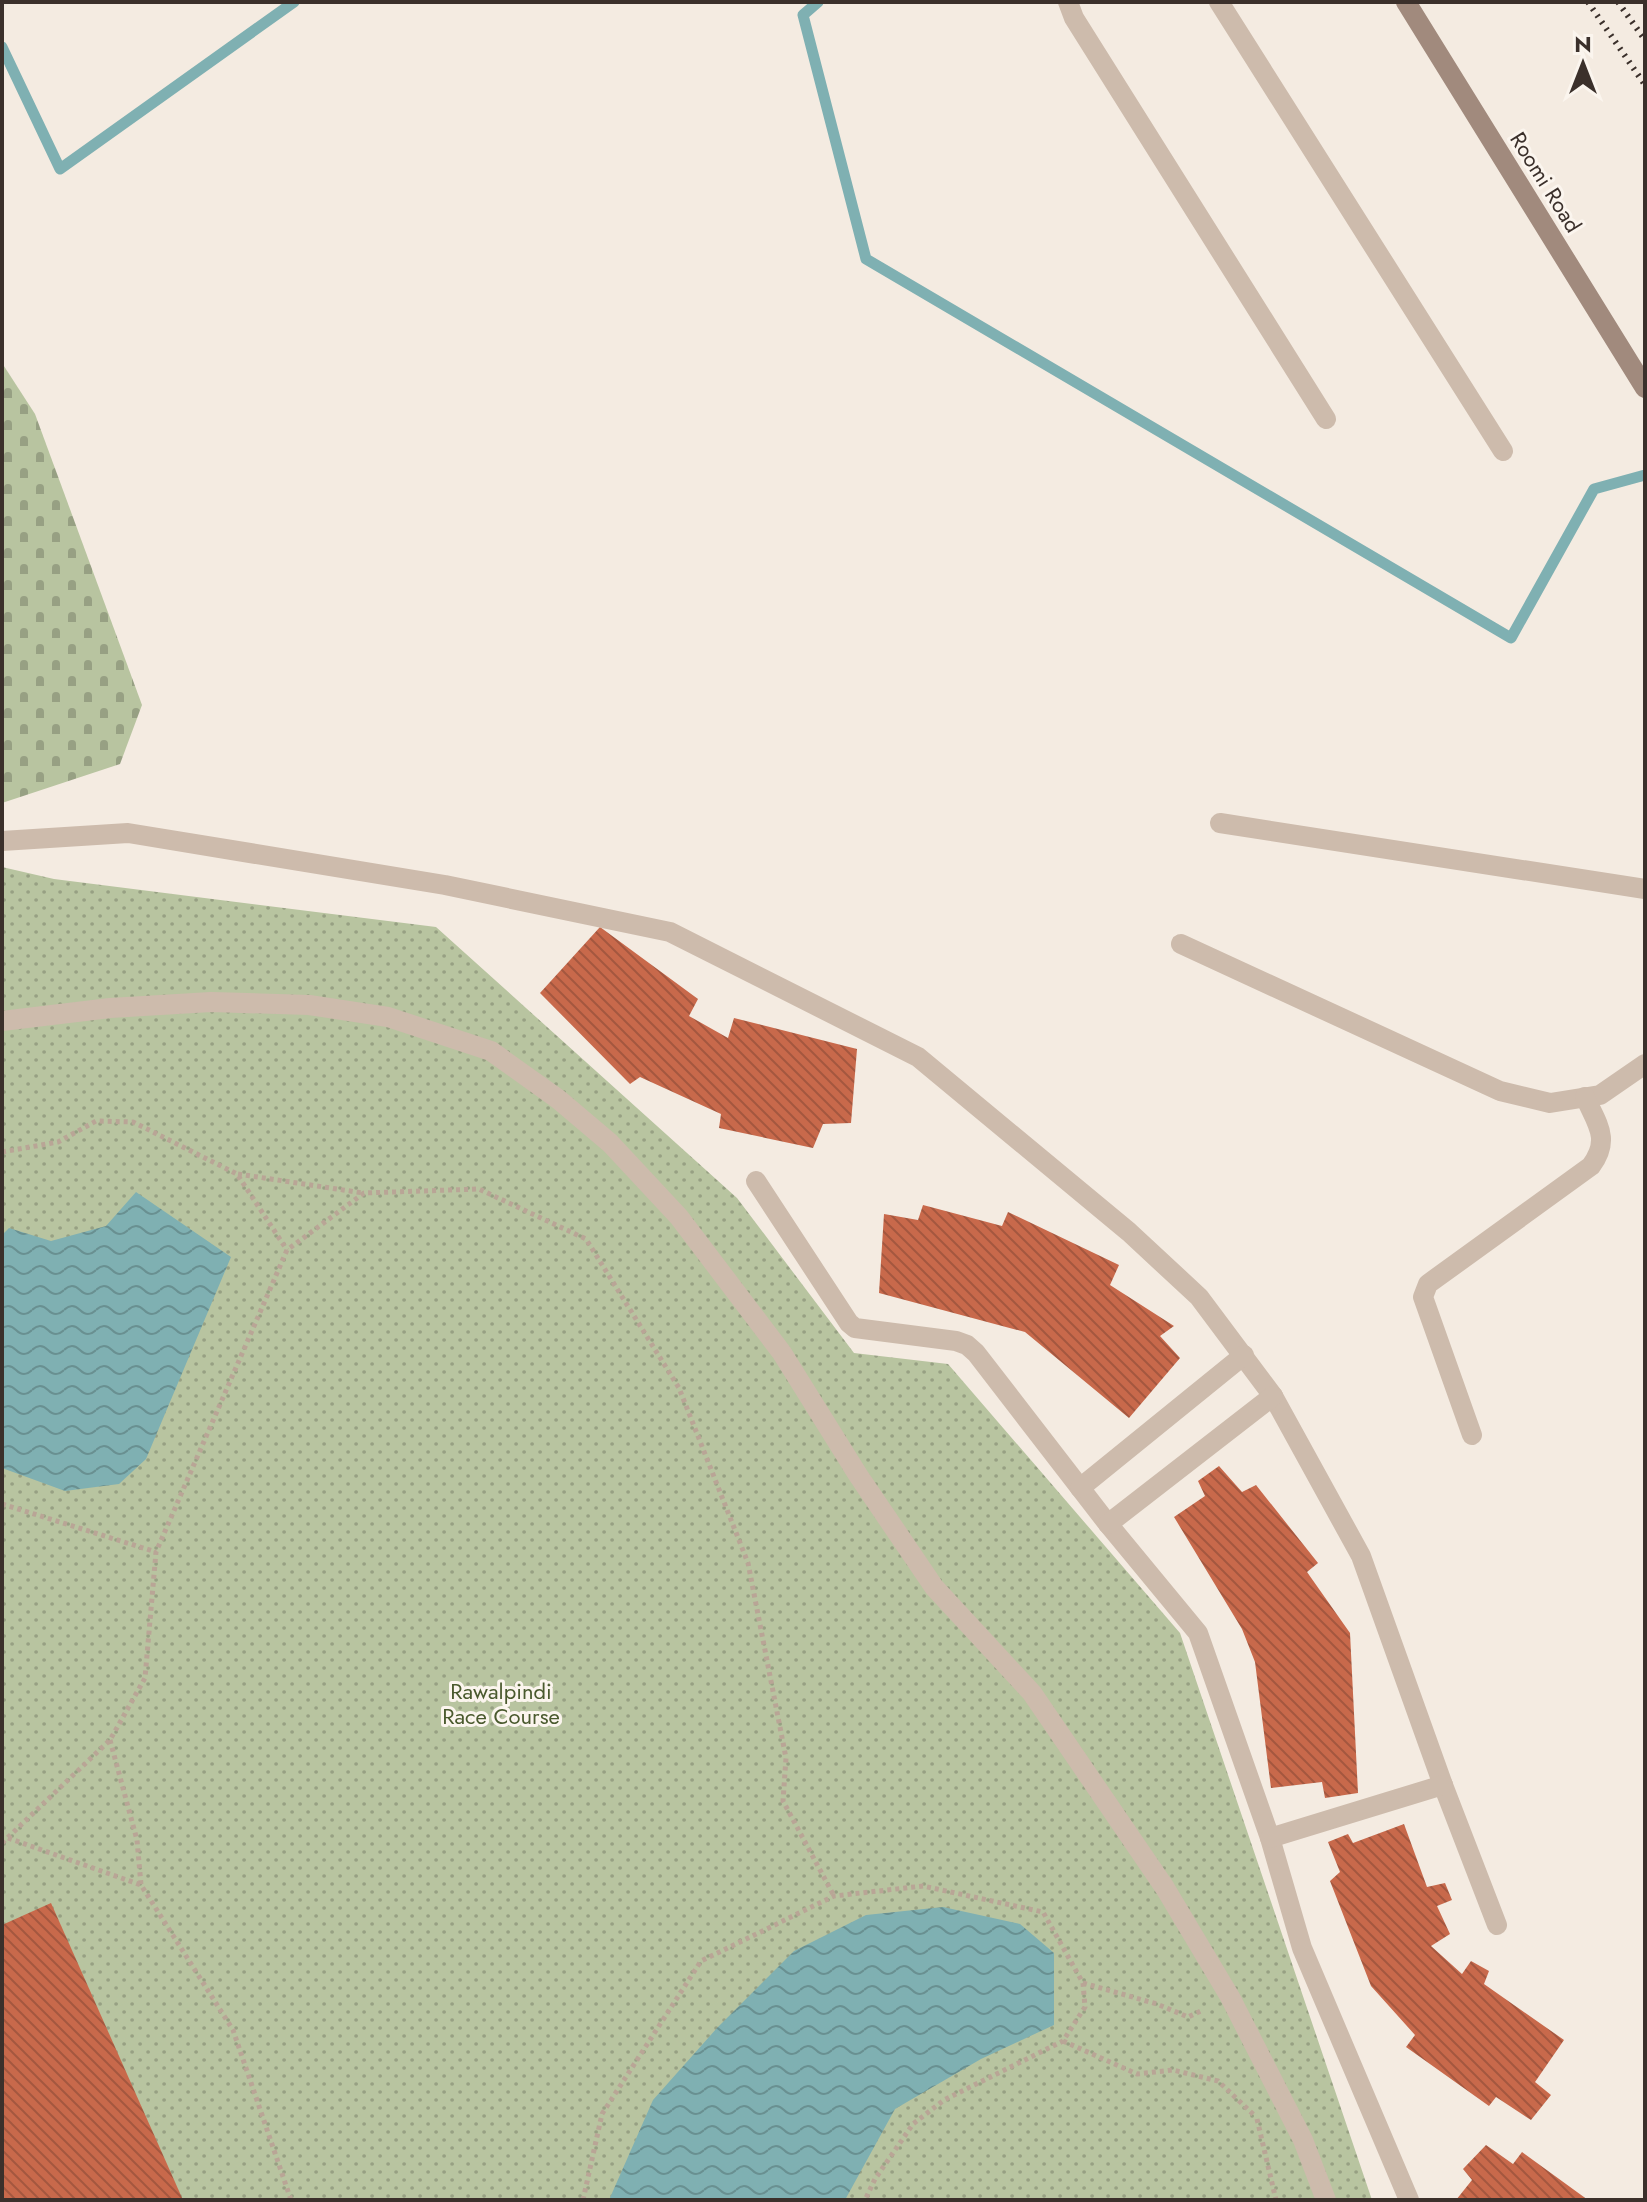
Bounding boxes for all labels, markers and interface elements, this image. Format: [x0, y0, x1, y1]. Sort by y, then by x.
north arrow [1543, 24, 1623, 104]
text: N [1574, 28, 1592, 60]
street label: Roomi Road [1502, 125, 1590, 239]
park label: Rawalpindi Race Course [442, 1675, 560, 1732]

